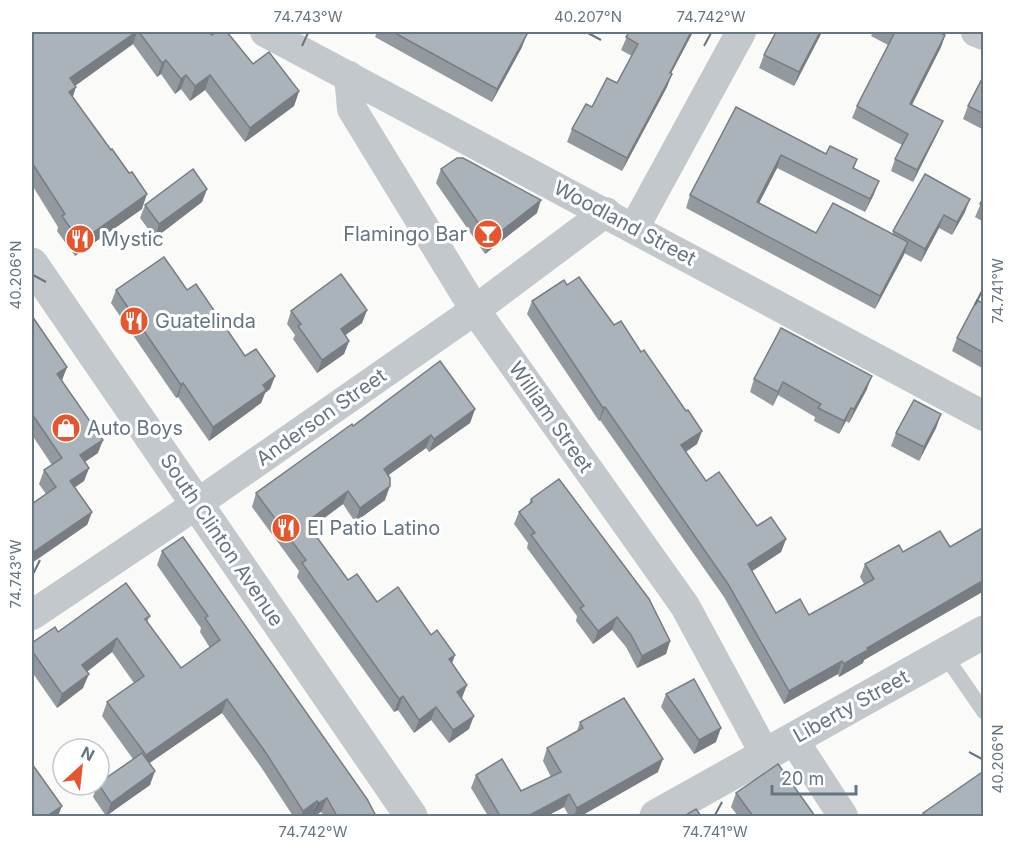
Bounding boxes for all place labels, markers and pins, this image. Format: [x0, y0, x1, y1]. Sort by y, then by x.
bar icon: Flamingo Bar [472, 218, 504, 250]
place label: Flamingo Bar [343, 222, 467, 246]
restaurant icon: Mystic [64, 223, 96, 255]
place label: Mystic [101, 227, 164, 251]
restaurant icon: Guatelinda [118, 305, 150, 337]
place label: Guatelinda [155, 309, 256, 333]
shop icon: Auto Boys [50, 412, 82, 444]
place label: Auto Boys [87, 416, 183, 440]
restaurant icon: El Patio Latino [270, 512, 302, 544]
place label: El Patio Latino [307, 516, 440, 540]

